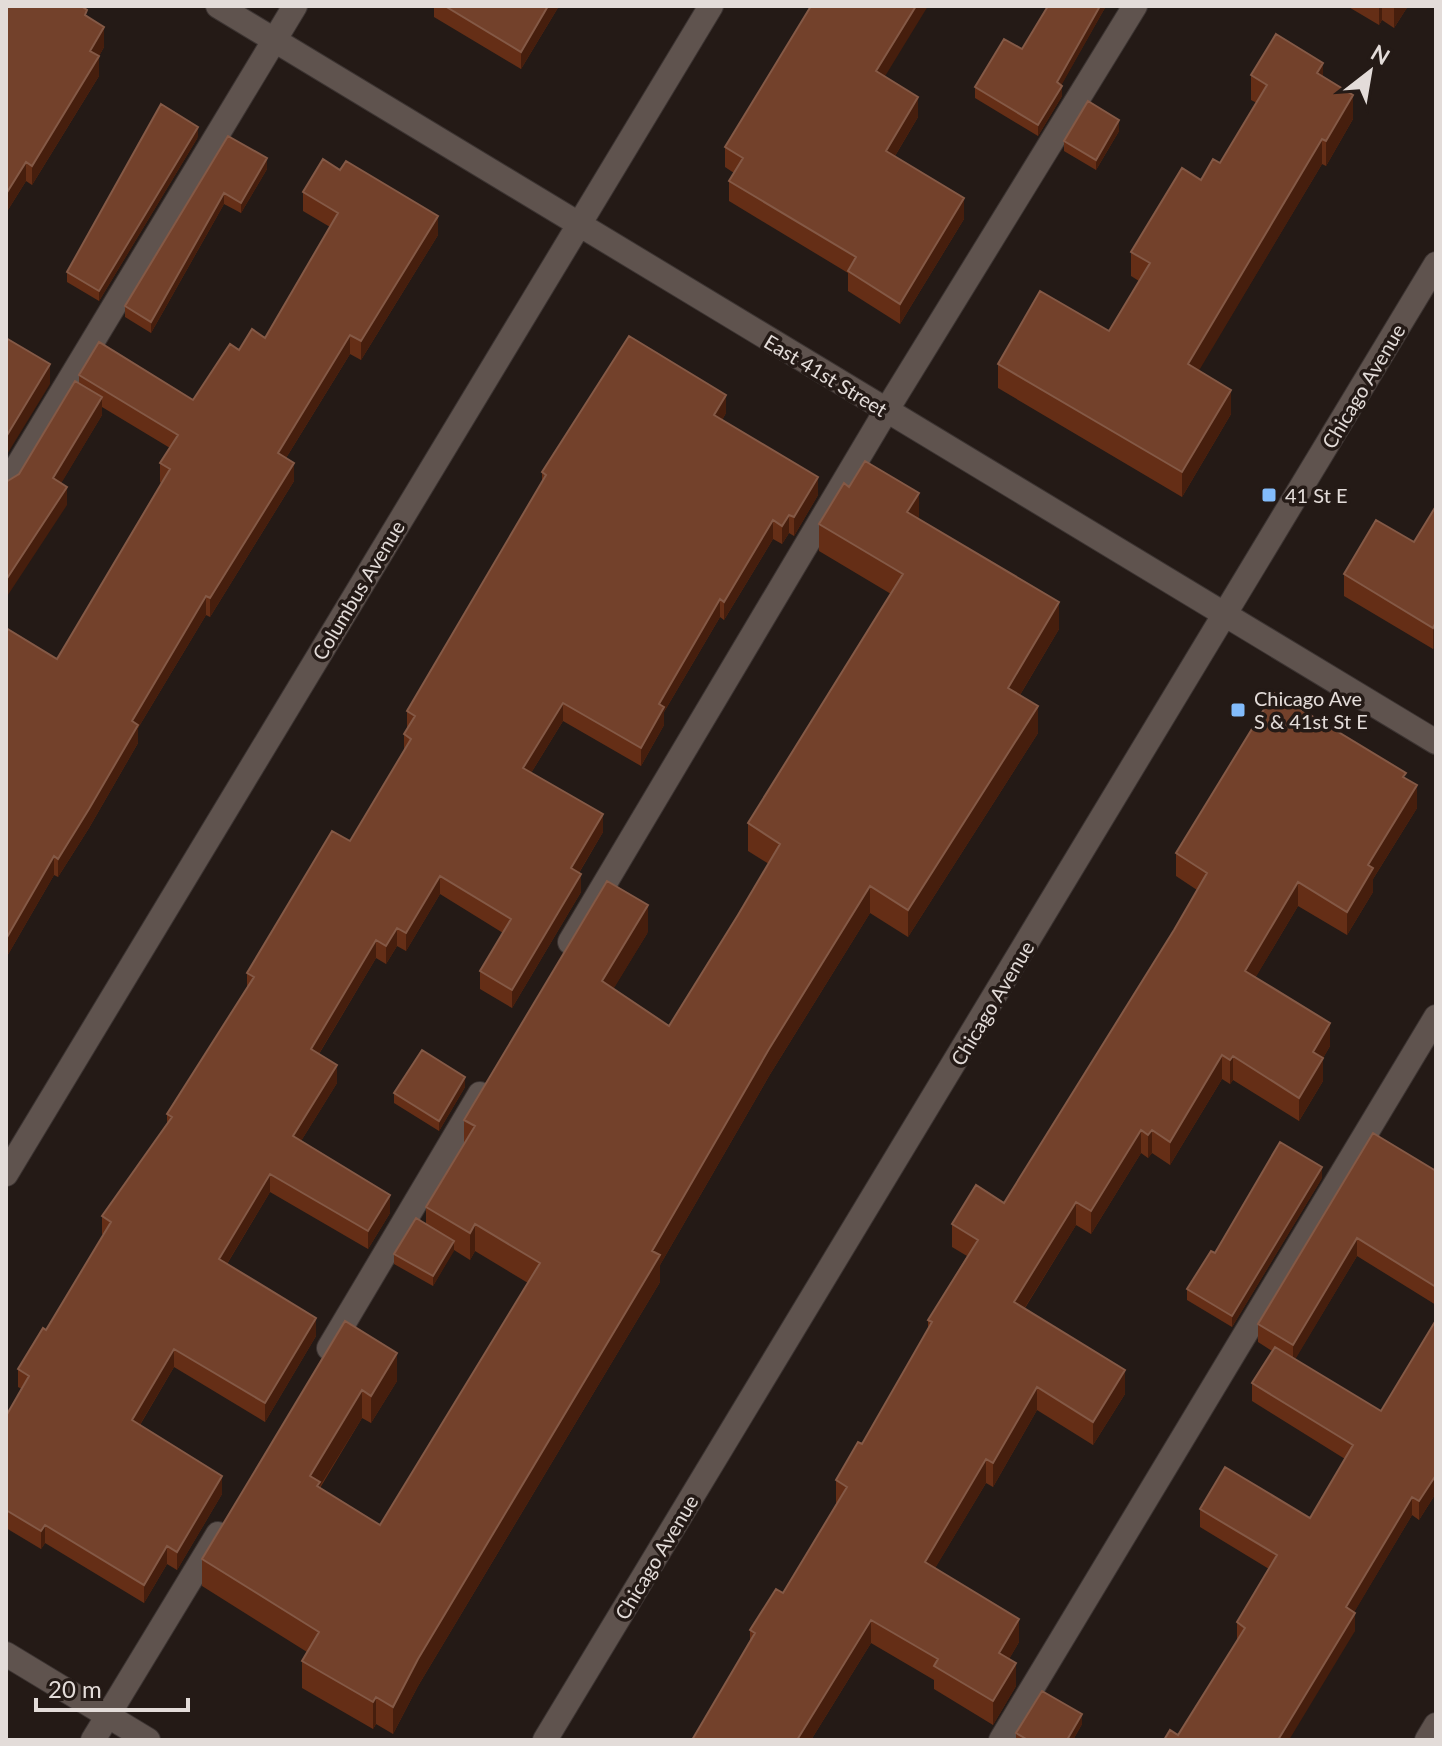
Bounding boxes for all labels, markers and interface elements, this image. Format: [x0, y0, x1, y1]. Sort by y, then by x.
north arrow [1330, 32, 1410, 112]
text: N [1366, 38, 1395, 70]
street label: Chicago Avenue [1316, 319, 1410, 453]
street label: East 41st Street [760, 329, 892, 421]
place label: 41 St E [1285, 483, 1348, 507]
marker: 41 St E [1260, 486, 1278, 504]
street label: Columbus Avenue [307, 516, 409, 664]
place label: Chicago Ave S & 41st St E [1254, 686, 1368, 733]
marker: Chicago Ave S & 41st St E [1229, 701, 1247, 719]
street label: Chicago Avenue [945, 936, 1039, 1070]
street label: Chicago Avenue [609, 1490, 703, 1624]
scale bar [36, 1662, 188, 1712]
text: 20 m [48, 1674, 102, 1703]

